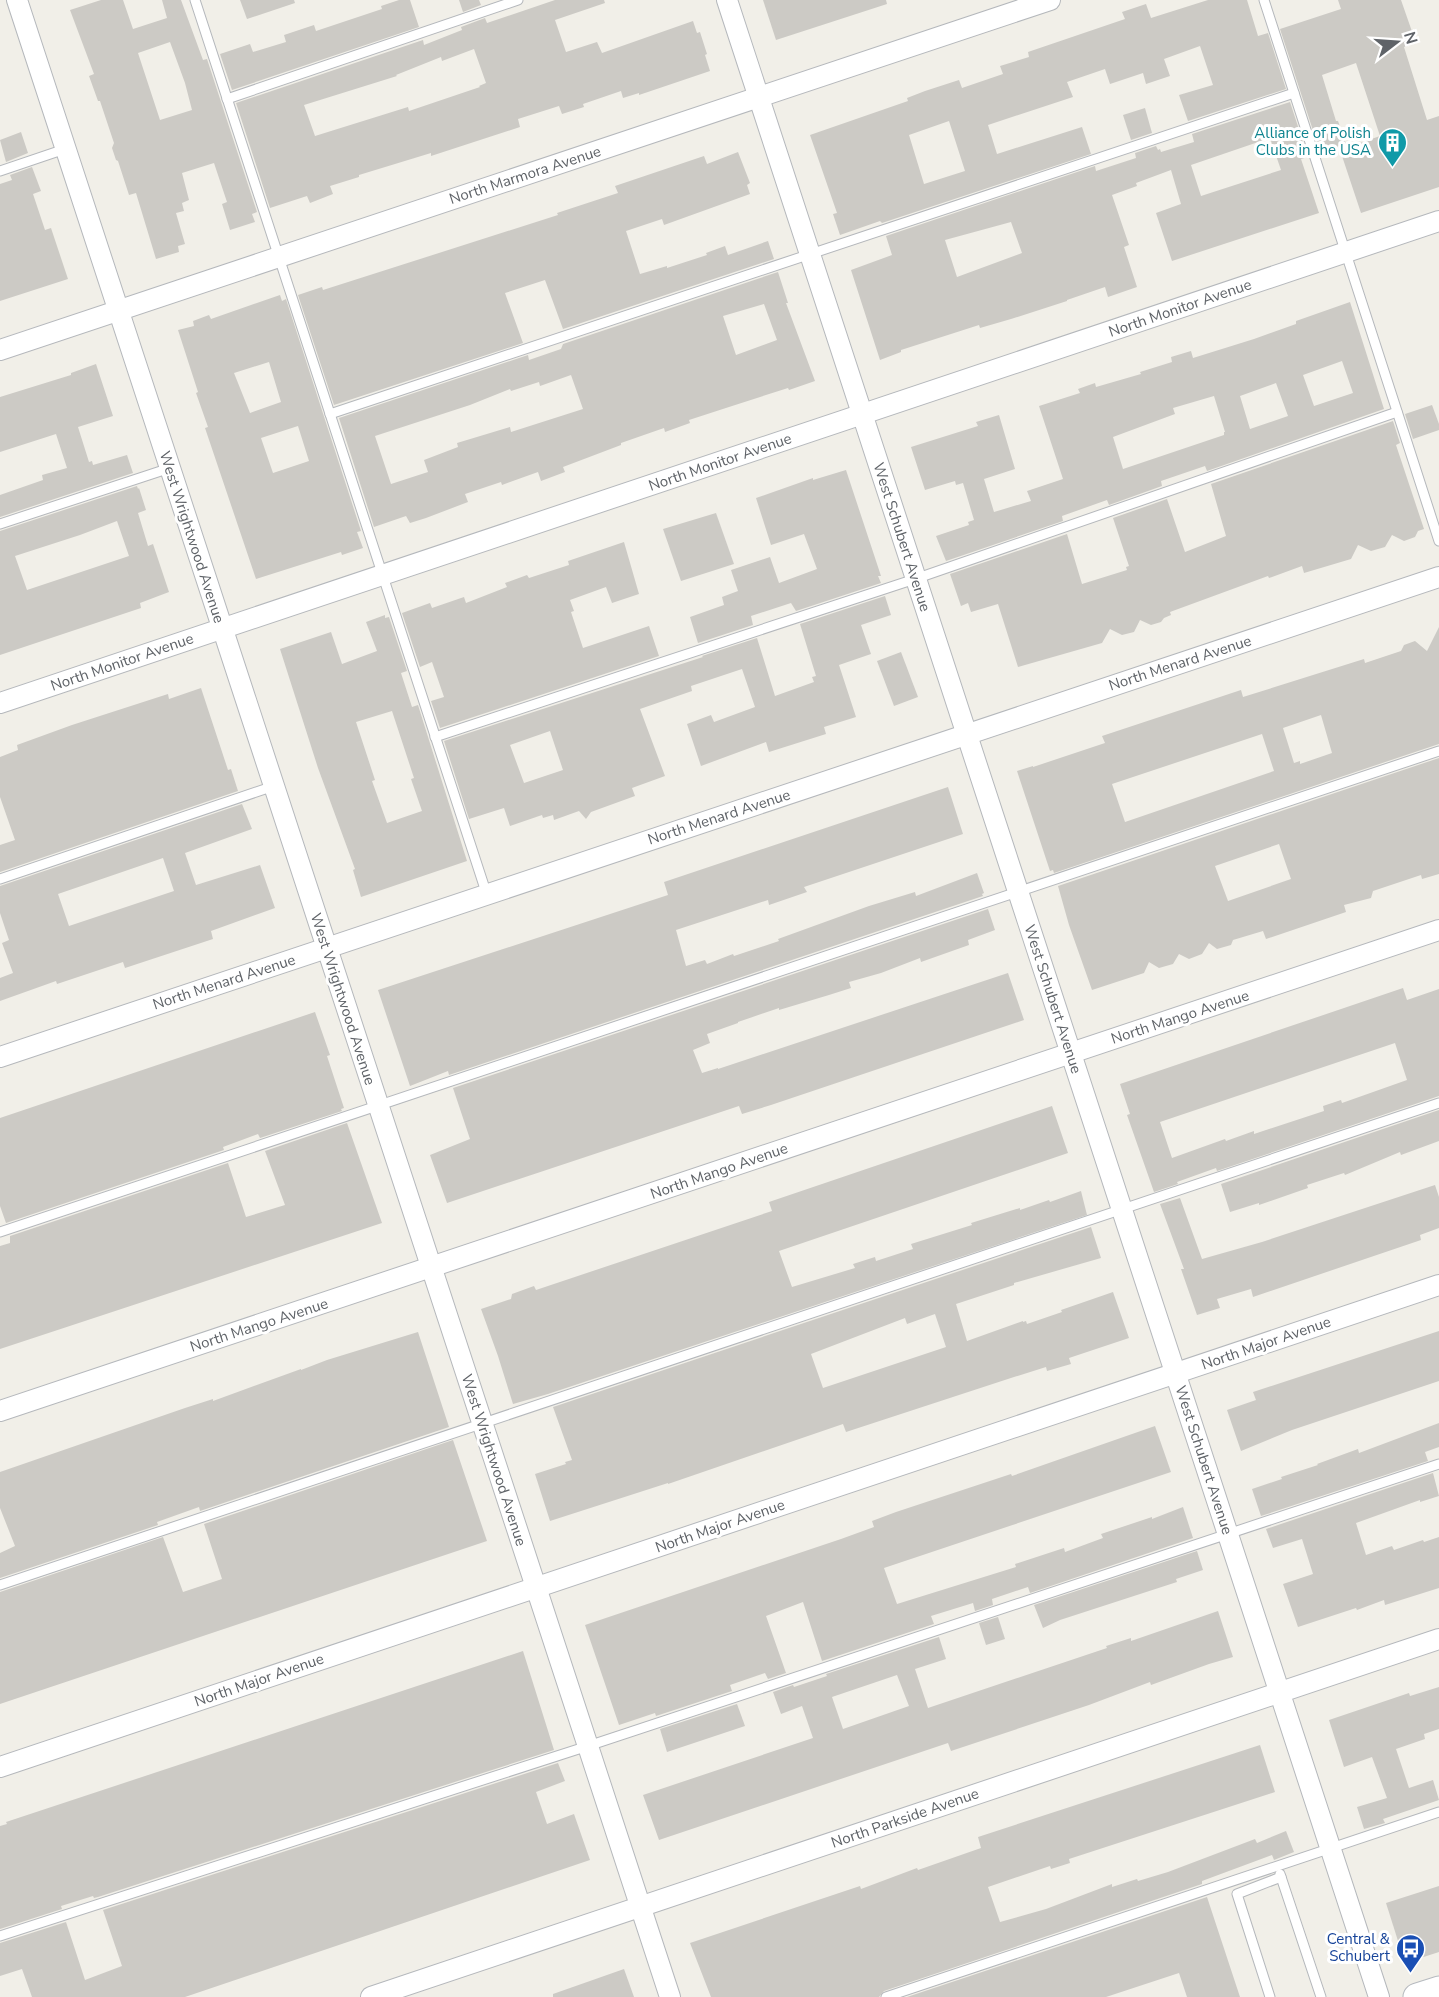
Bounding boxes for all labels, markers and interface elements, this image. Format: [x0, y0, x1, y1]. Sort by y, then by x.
north arrow [1367, 12, 1427, 72]
text: N [1398, 29, 1423, 47]
place label: Alliance of Polish Clubs in the USA [1254, 123, 1371, 160]
building icon: Alliance of Polish Clubs in the USA [1376, 126, 1408, 168]
street label: North Marmora Avenue [447, 141, 603, 209]
street label: North Monitor Avenue [1106, 274, 1254, 342]
street label: North Monitor Avenue [646, 428, 794, 496]
street label: West Wrightwood Avenue [155, 448, 229, 626]
street label: West Schubert Avenue [868, 460, 936, 614]
street label: North Monitor Avenue [48, 628, 196, 696]
street label: North Menard Avenue [1106, 630, 1254, 696]
street label: North Menard Avenue [645, 784, 793, 850]
street label: West Wrightwood Avenue [306, 910, 380, 1088]
street label: West Schubert Avenue [1019, 922, 1087, 1076]
street label: North Menard Avenue [150, 949, 298, 1015]
street label: North Mango Avenue [1108, 985, 1252, 1049]
street label: North Mango Avenue [648, 1138, 790, 1204]
street label: North Mango Avenue [187, 1293, 331, 1357]
street label: North Major Avenue [1199, 1311, 1333, 1375]
street label: West Wrightwood Avenue [457, 1371, 531, 1549]
street label: West Schubert Avenue [1170, 1383, 1238, 1537]
street label: North Major Avenue [653, 1494, 787, 1558]
street label: North Major Avenue [192, 1648, 326, 1712]
street label: North Parkside Avenue [828, 1783, 982, 1853]
place label: Central & Schubert [1327, 1929, 1391, 1966]
bus stop icon: Central & Schubert [1395, 1932, 1427, 1974]

